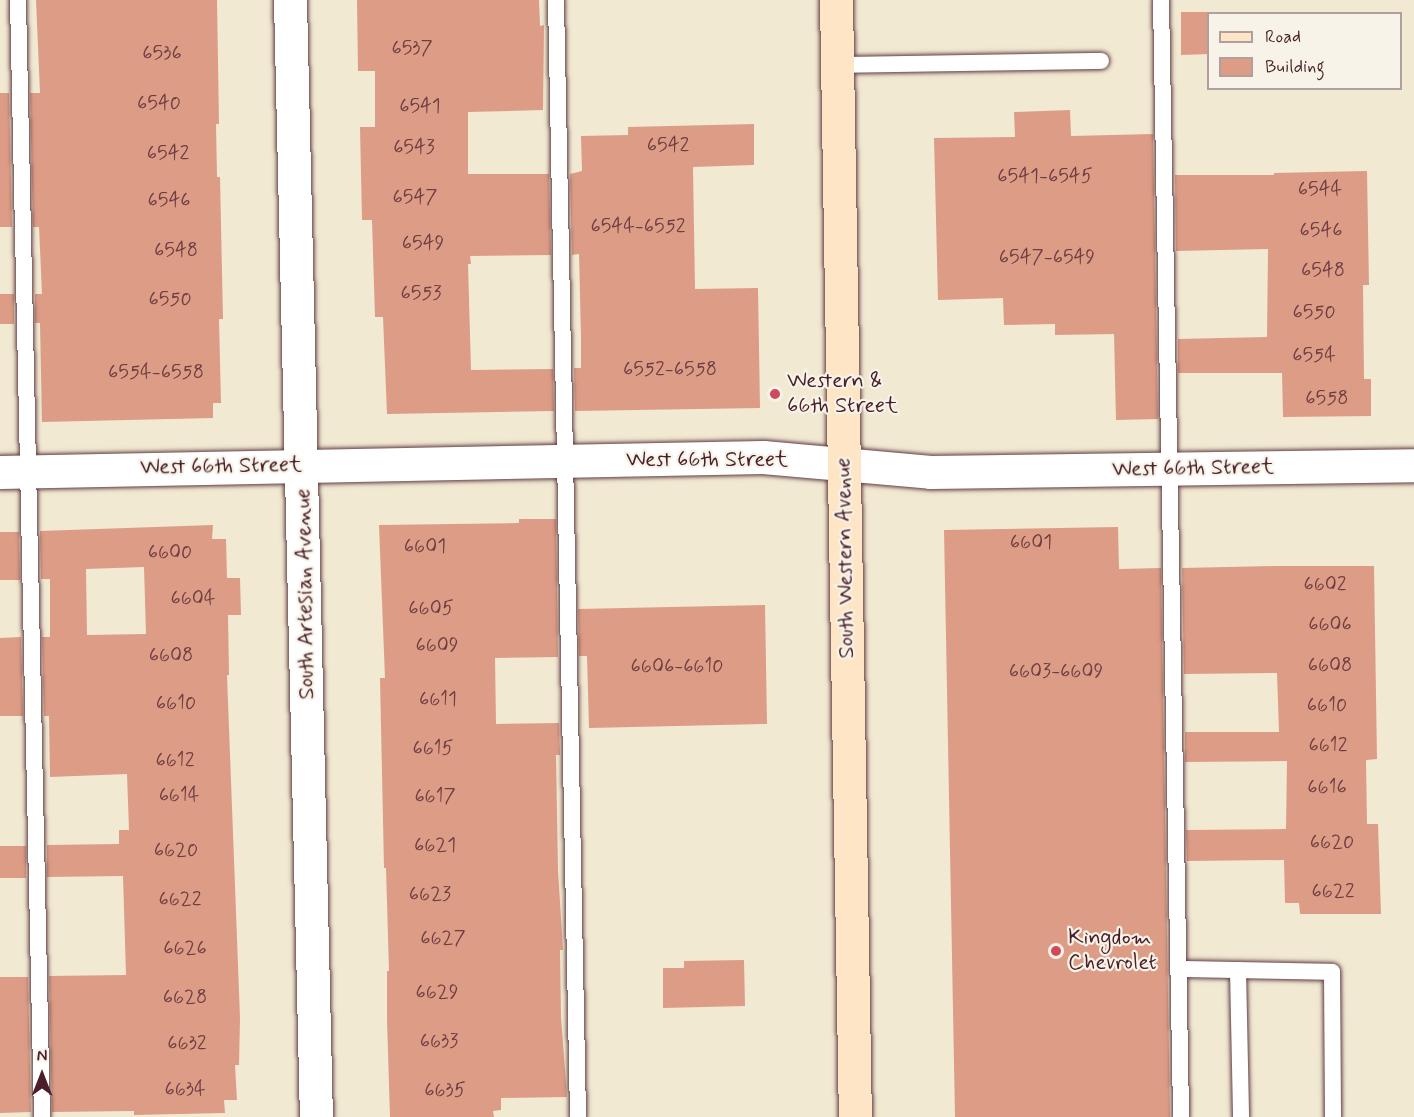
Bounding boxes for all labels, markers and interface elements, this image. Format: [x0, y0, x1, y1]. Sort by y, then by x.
legend [1207, 12, 1402, 90]
text: Road [1265, 25, 1301, 49]
house number: 6537 [391, 36, 433, 60]
house number: 6536 [142, 41, 182, 65]
text: Building [1265, 55, 1325, 79]
house number: 6540 [137, 91, 181, 115]
house number: 6541 [399, 94, 441, 118]
house number: 6542 [647, 133, 689, 157]
house number: 6543 [393, 135, 435, 159]
house number: 6542 [147, 141, 189, 165]
house number: 6541-6545 [997, 164, 1093, 188]
house number: 6544 [1298, 177, 1342, 201]
house number: 6547 [393, 185, 437, 209]
house number: 6546 [148, 188, 190, 212]
house number: 6544-6552 [590, 214, 686, 238]
house number: 6546 [1300, 218, 1342, 242]
house number: 6549 [402, 231, 444, 255]
house number: 6548 [154, 238, 198, 262]
house number: 6547-6549 [999, 245, 1095, 269]
house number: 6548 [1301, 258, 1345, 282]
house number: 6553 [400, 281, 442, 305]
house number: 6550 [148, 287, 192, 311]
house number: 6550 [1292, 300, 1336, 324]
house number: 6554 [1292, 343, 1336, 367]
house number: 6552-6558 [623, 357, 717, 381]
house number: 6554-6558 [108, 360, 204, 384]
place label: Western & 66th Street [787, 368, 898, 420]
house number: 6558 [1305, 386, 1349, 410]
marker: Western & 66th Street [768, 387, 782, 401]
street label: West 66th Street [626, 448, 788, 474]
street label: West 66th Street [140, 452, 302, 482]
street label: West 66th Street [1112, 454, 1274, 484]
street label: South Western Avenue [831, 455, 861, 661]
street label: South Artesian Avenue [291, 490, 321, 698]
house number: 6601 [1010, 530, 1052, 554]
house number: 6601 [404, 534, 446, 558]
house number: 6600 [148, 540, 192, 564]
house number: 6602 [1303, 572, 1347, 596]
house number: 6604 [171, 586, 215, 610]
house number: 6605 [408, 596, 454, 620]
house number: 6606 [1308, 612, 1352, 636]
house number: 6609 [415, 633, 459, 657]
house number: 6608 [149, 643, 193, 667]
house number: 6608 [1308, 653, 1352, 677]
house number: 6606-6610 [631, 654, 723, 678]
house number: 6603-6609 [1009, 659, 1103, 683]
house number: 6611 [419, 687, 457, 711]
house number: 6610 [156, 691, 196, 715]
house number: 6610 [1307, 693, 1347, 717]
house number: 6612 [1309, 733, 1347, 757]
house number: 6615 [412, 736, 454, 760]
house number: 6612 [156, 748, 194, 772]
house number: 6616 [1307, 775, 1347, 799]
house number: 6614 [159, 783, 199, 807]
house number: 6617 [414, 784, 456, 808]
house number: 6620 [1310, 830, 1354, 854]
house number: 6621 [414, 833, 456, 857]
house number: 6620 [154, 838, 198, 862]
house number: 6622 [1311, 879, 1355, 903]
house number: 6623 [409, 882, 451, 906]
house number: 6622 [158, 887, 202, 911]
place label: Kingdom Chevrolet [1068, 925, 1157, 976]
house number: 6627 [420, 926, 466, 950]
house number: 6626 [163, 936, 207, 960]
marker: Kingdom Chevrolet [1049, 944, 1063, 958]
house number: 6629 [415, 980, 459, 1004]
house number: 6628 [163, 985, 207, 1009]
house number: 6633 [420, 1029, 458, 1053]
house number: 6632 [167, 1031, 207, 1055]
north arrow [12, 1045, 72, 1105]
text: N [37, 1046, 47, 1067]
house number: 6634 [164, 1077, 206, 1101]
house number: 6635 [424, 1078, 466, 1102]

